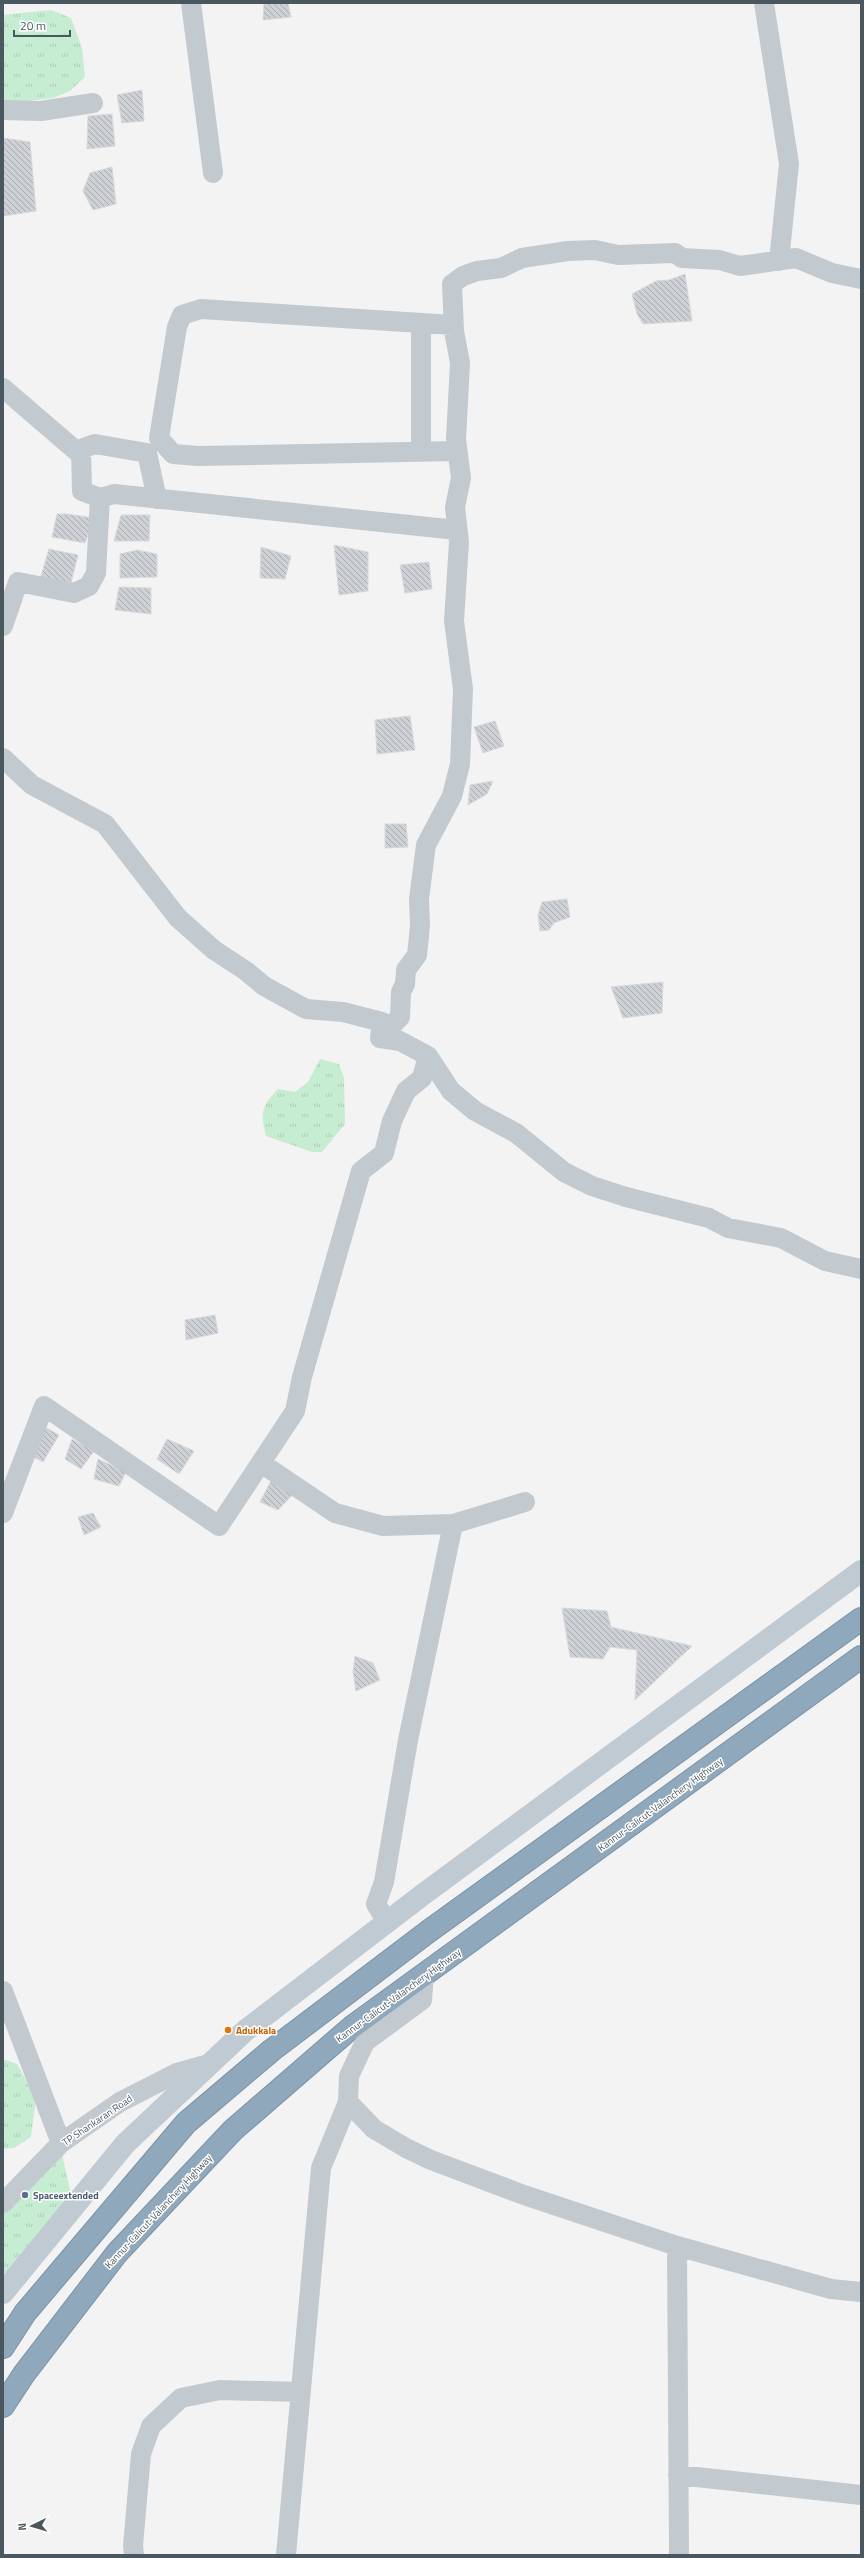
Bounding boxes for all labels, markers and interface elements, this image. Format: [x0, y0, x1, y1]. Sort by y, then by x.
scale bar [14, 12, 70, 38]
text: 20 m [20, 16, 46, 35]
street label: Kannur-Calicut-Valanchery Highway [595, 1754, 726, 1855]
street label: Kannur-Calicut-Valanchery Highway [333, 1945, 464, 2046]
place label: Adukkala [236, 2023, 276, 2038]
marker: Adukkala [223, 2025, 233, 2035]
street label: TP Shankaran Road [59, 2091, 135, 2150]
street label: Kannur-Calicut-Valanchery Highway [101, 2151, 216, 2272]
place label: Spaceextended [33, 2188, 99, 2203]
marker: Spaceextended [20, 2190, 30, 2200]
north arrow [12, 2506, 52, 2546]
text: N [14, 2522, 30, 2531]

